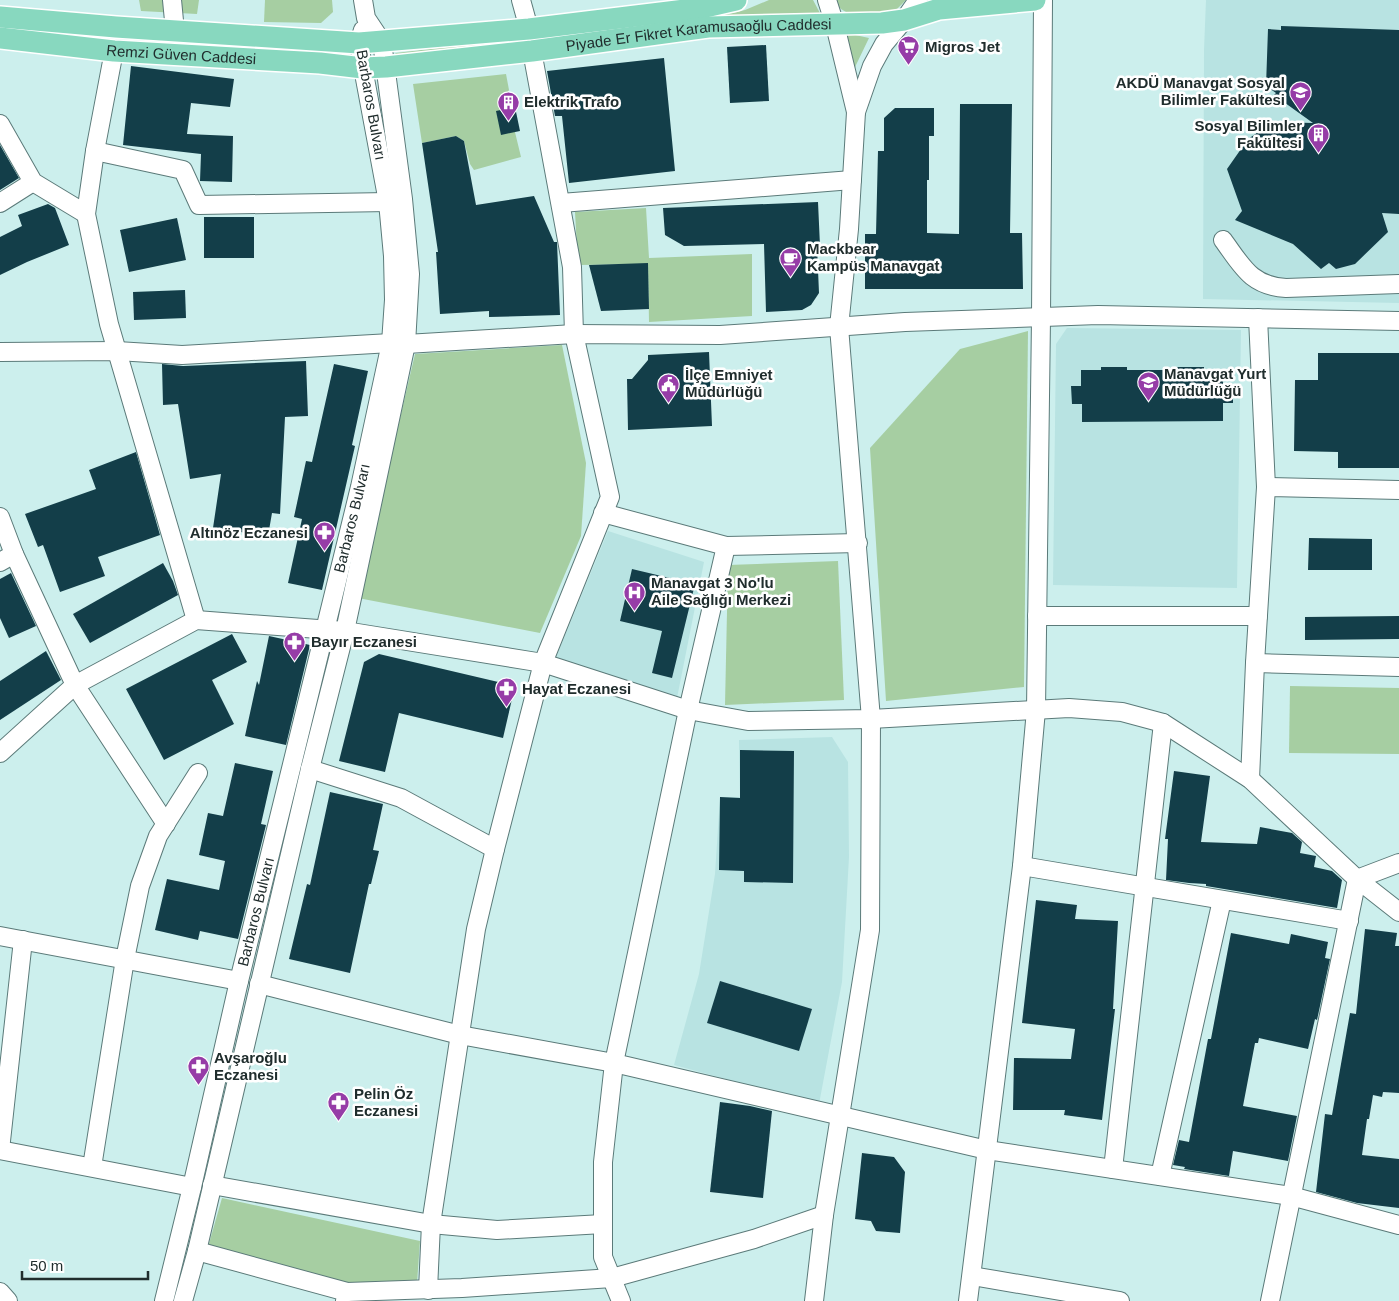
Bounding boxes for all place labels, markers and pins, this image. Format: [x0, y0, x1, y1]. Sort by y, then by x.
supermarket icon: Migros Jet [897, 35, 921, 66]
place label: Migros Jet [925, 38, 1000, 55]
place label: AKDÜ Manavgat Sosyal Bilimler Fakültesi [1116, 74, 1285, 108]
school or university icon: AKDÜ Manavgat Sosyal Bilimler Fakültesi [1289, 80, 1313, 111]
building icon: Elektrik Trafo [496, 90, 520, 121]
place label: Elektrik Trafo [524, 93, 619, 110]
place label: Sosyal Bilimler Fakültesi [1194, 117, 1302, 151]
building icon: Sosyal Bilimler Fakültesi [1306, 123, 1330, 154]
place label: Mackbear Kampüs Manavgat [807, 240, 940, 274]
cafe icon: Mackbear Kampüs Manavgat [779, 246, 803, 277]
place label: Manavgat Yurt Müdürlüğü [1164, 365, 1266, 399]
place label: İlçe Emniyet Müdürlüğü [685, 366, 773, 400]
school or university icon: Manavgat Yurt Müdürlüğü [1136, 371, 1160, 402]
public building icon: İlçe Emniyet Müdürlüğü [657, 372, 681, 403]
pharmacy icon: Altınöz Eczanesi [312, 521, 336, 552]
place label: Altınöz Eczanesi [190, 524, 308, 541]
place label: Manavgat 3 No'lu Aile Sağlığı Merkezi [651, 574, 791, 608]
hospital icon: Manavgat 3 No'lu Aile Sağlığı Merkezi [623, 580, 647, 611]
pharmacy icon: Bayır Eczanesi [283, 630, 307, 661]
place label: Bayır Eczanesi [311, 633, 417, 650]
pharmacy icon: Hayat Eczanesi [494, 677, 518, 708]
place label: Hayat Eczanesi [522, 680, 631, 697]
place label: Avşaroğlu Eczanesi [214, 1049, 287, 1083]
pharmacy icon: Avşaroğlu Eczanesi [186, 1055, 210, 1086]
place label: Pelin Öz Eczanesi [354, 1085, 418, 1119]
pharmacy icon: Pelin Öz Eczanesi [326, 1091, 350, 1122]

